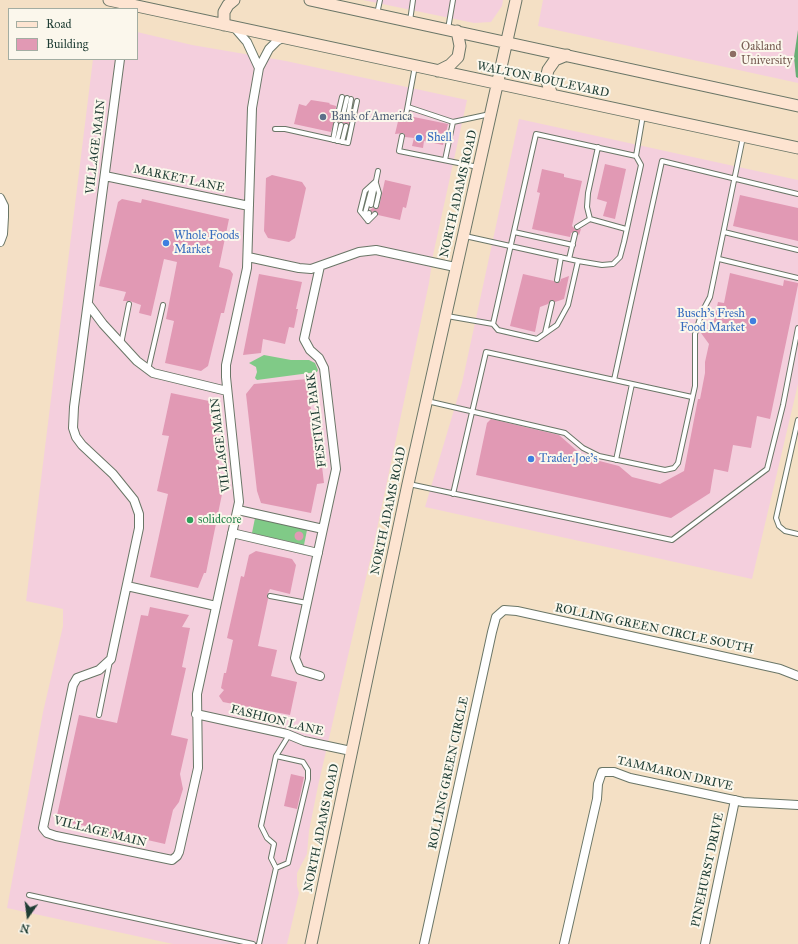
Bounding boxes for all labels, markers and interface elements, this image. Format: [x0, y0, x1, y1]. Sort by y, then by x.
legend [8, 8, 138, 60]
text: Road [46, 17, 72, 31]
text: Building [46, 37, 88, 51]
place label: Oakland University [741, 40, 792, 68]
marker: Oakland University [728, 49, 738, 59]
street label: WALTON BOULEVARD [476, 59, 610, 101]
street label: VILLAGE MAIN [83, 99, 109, 195]
place label: Bank of America [331, 110, 412, 124]
marker: Bank of America [318, 112, 328, 122]
street label: NORTH ADAMS ROAD [437, 129, 481, 259]
place label: Shell [427, 131, 452, 145]
marker: Shell [414, 133, 424, 143]
street label: MARKET LANE [132, 162, 226, 196]
place label: Whole Foods Market [174, 229, 239, 257]
marker: Whole Foods Market [161, 238, 171, 248]
place label: Busch's Fresh Food Market [677, 307, 745, 335]
marker: Busch's Fresh Food Market [748, 316, 758, 326]
street label: FESTIVAL PARK [304, 372, 330, 468]
street label: VILLAGE MAIN [208, 397, 234, 493]
street label: NORTH ADAMS ROAD [368, 446, 410, 576]
place label: Trader Joe's [539, 452, 598, 466]
marker: Trader Joe's [526, 454, 536, 464]
place label: solidcore [198, 513, 242, 527]
marker: solidcore [185, 515, 195, 525]
street label: ROLLING GREEN CIRCLE SOUTH [554, 601, 754, 657]
street label: ROLLING GREEN CIRCLE [426, 695, 472, 851]
street label: FASHION LANE [229, 702, 325, 740]
street label: TAMMARON DRIVE [616, 754, 734, 794]
street label: NORTH ADAMS ROAD [301, 763, 343, 893]
street label: PINEHURST DRIVE [689, 811, 727, 929]
street label: VILLAGE MAIN [52, 814, 148, 850]
north arrow [8, 896, 48, 936]
text: N [19, 921, 31, 936]

